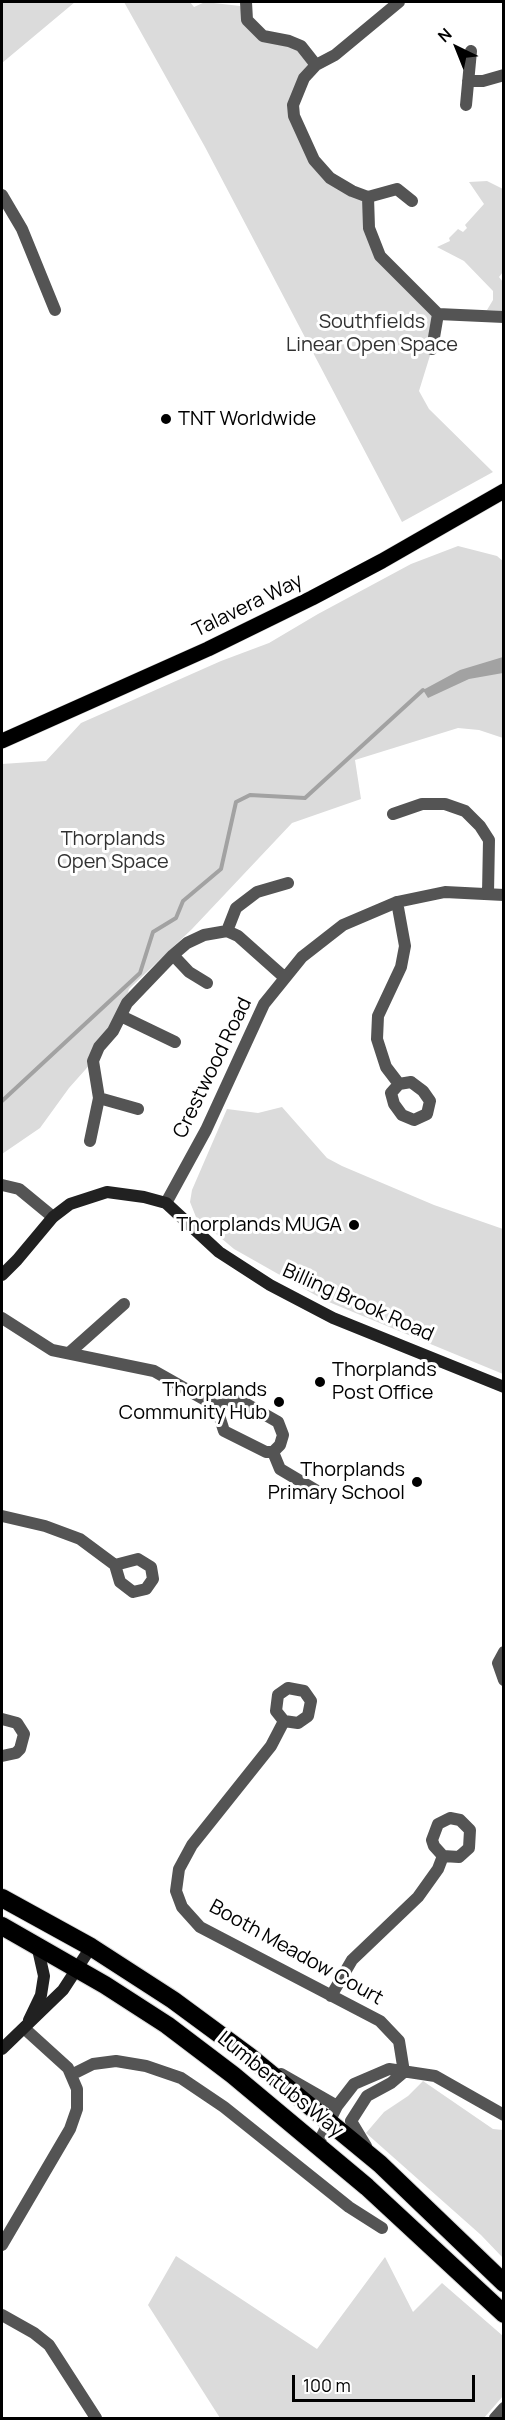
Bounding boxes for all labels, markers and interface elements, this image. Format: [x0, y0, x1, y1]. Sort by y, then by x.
north arrow [427, 18, 487, 78]
text: N [433, 23, 456, 47]
park label: Southfields Linear Open Space [286, 310, 458, 357]
place label: TNT Worldwide [178, 407, 316, 431]
marker: TNT Worldwide [159, 412, 173, 426]
street label: Talavera Way [189, 569, 307, 643]
park label: Thorplands Open Space [57, 827, 169, 874]
street label: Crestwood Road [169, 994, 257, 1142]
place label: Thorplands MUGA [176, 1213, 342, 1237]
marker: Thorplands MUGA [347, 1218, 361, 1232]
street label: Billing Brook Road [279, 1259, 437, 1347]
place label: Thorplands Post Office [332, 1358, 437, 1405]
marker: Thorplands Post Office [313, 1375, 327, 1389]
place label: Thorplands Community Hub [119, 1378, 267, 1425]
marker: Thorplands Community Hub [272, 1395, 286, 1409]
place label: Thorplands Primary School [268, 1458, 405, 1505]
marker: Thorplands Primary School [410, 1475, 424, 1489]
street label: Booth Meadow Court [205, 1895, 387, 2011]
street label: Lumbertubs Way [212, 2027, 348, 2143]
scale bar [295, 2363, 478, 2401]
text: 100 m [303, 2373, 351, 2397]

